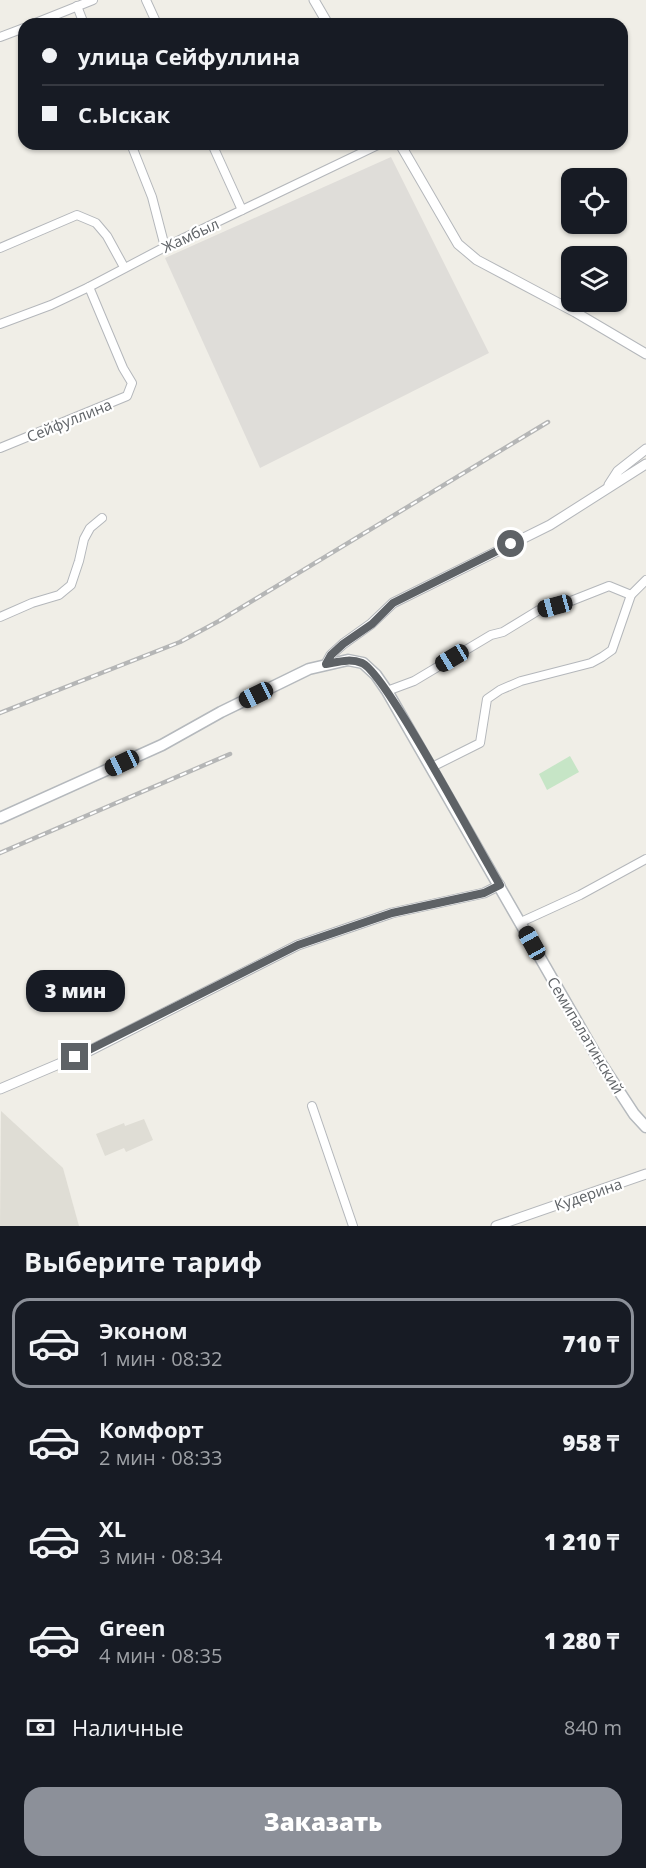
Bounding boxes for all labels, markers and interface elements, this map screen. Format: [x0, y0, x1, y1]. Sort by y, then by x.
text: улица Сейфуллина [78, 41, 300, 71]
text: С.Ыскак [78, 99, 170, 129]
map controls [561, 168, 627, 312]
button: locate [561, 168, 627, 234]
street label: Жамбыл [158, 213, 222, 257]
button: layers [561, 246, 627, 312]
street label: Сейфуллина [23, 394, 115, 446]
route start [497, 530, 524, 557]
car [535, 593, 575, 619]
car [432, 641, 472, 675]
car [236, 679, 276, 711]
car [102, 747, 142, 779]
car [515, 923, 549, 963]
callout: 3 мин [26, 970, 124, 1012]
street label: Семипалатинский [543, 973, 629, 1097]
text: 3 мин [45, 977, 106, 1004]
route end [61, 1043, 88, 1070]
street label: Кудерина [552, 1173, 624, 1215]
text: Выберите тариф [24, 1243, 262, 1280]
text: Эконом [99, 1315, 188, 1345]
icon: car [27, 1316, 81, 1370]
text: 710 ₸ [563, 1328, 619, 1358]
text: 1 мин · 08:32 [99, 1345, 222, 1372]
text: Комфорт [99, 1414, 204, 1444]
icon: car [27, 1415, 81, 1469]
text: 958 ₸ [563, 1427, 619, 1457]
text: 2 мин · 08:33 [99, 1444, 222, 1471]
text: XL [99, 1513, 126, 1543]
icon: car [27, 1514, 81, 1568]
text: 1 210 ₸ [544, 1526, 619, 1556]
text: 3 мин · 08:34 [99, 1543, 222, 1570]
text: Green [99, 1612, 165, 1642]
icon: car [27, 1613, 81, 1667]
text: 1 280 ₸ [544, 1625, 619, 1655]
text: 4 мин · 08:35 [99, 1642, 222, 1669]
icon: cash [24, 1711, 57, 1744]
text: Наличные [72, 1712, 184, 1742]
text: 840 m [564, 1714, 622, 1741]
button: Заказать [24, 1787, 622, 1856]

